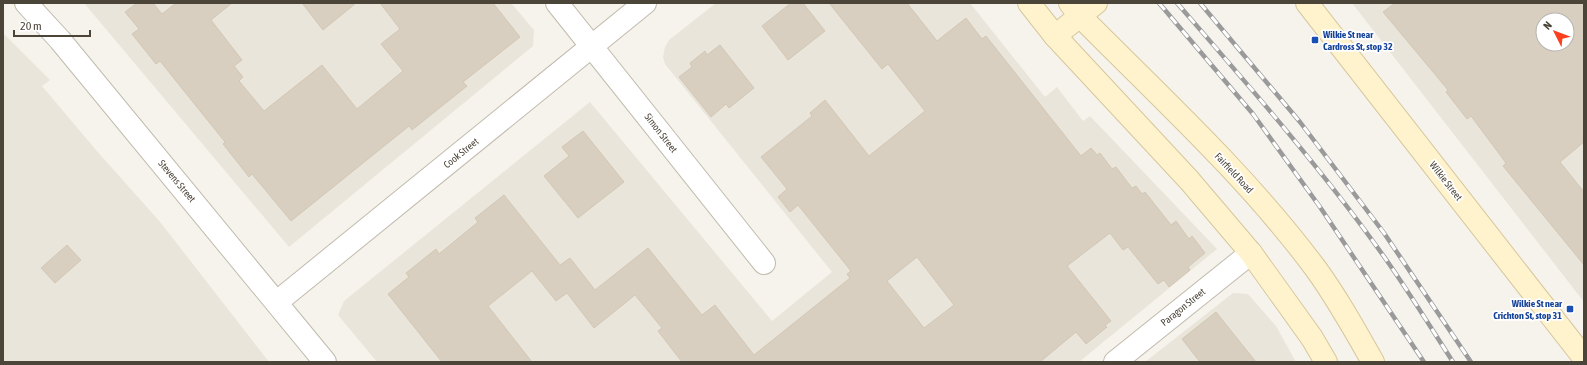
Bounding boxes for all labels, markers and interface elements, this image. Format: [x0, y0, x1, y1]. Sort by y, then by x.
scale bar [14, 12, 90, 38]
north arrow [1535, 12, 1575, 52]
text: 20 m [20, 19, 42, 33]
text: N [1541, 19, 1554, 32]
place label: Wilkie St near Cardross St, stop 32 [1322, 29, 1393, 52]
marker: Wilkie St near Cardross St, stop 32 [1310, 35, 1320, 45]
street label: Simon Street [642, 111, 680, 155]
street label: Cook Street [441, 136, 481, 170]
street label: Fairfield Road [1213, 151, 1256, 196]
street label: Stevens Street [156, 158, 198, 204]
street label: Wilkie Street [1427, 159, 1465, 203]
street label: Paragon Street [1159, 286, 1207, 328]
place label: Wilkie St near Crichton St, stop 31 [1493, 298, 1563, 321]
marker: Wilkie St near Crichton St, stop 31 [1565, 304, 1575, 314]

